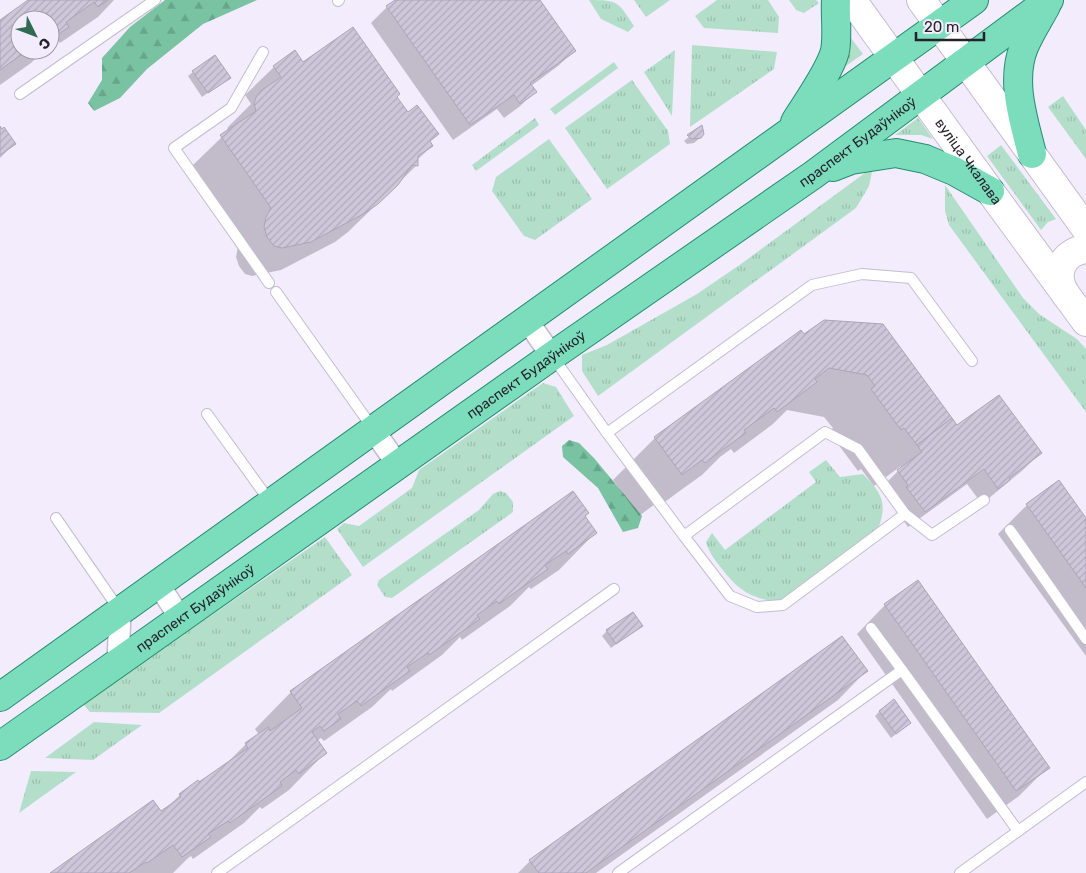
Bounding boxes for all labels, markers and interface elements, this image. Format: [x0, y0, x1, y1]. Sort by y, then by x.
north arrow [10, 10, 60, 60]
scale bar [916, 10, 984, 42]
text: 20 m [924, 18, 959, 36]
text: С [35, 34, 54, 53]
street label: праспект Будаўнікоў [796, 93, 920, 191]
street label: вуліца Чкалава [931, 115, 1005, 208]
street label: праспект Будаўнікоў [464, 327, 589, 423]
street label: праспект Будаўнікоў [133, 561, 258, 656]

